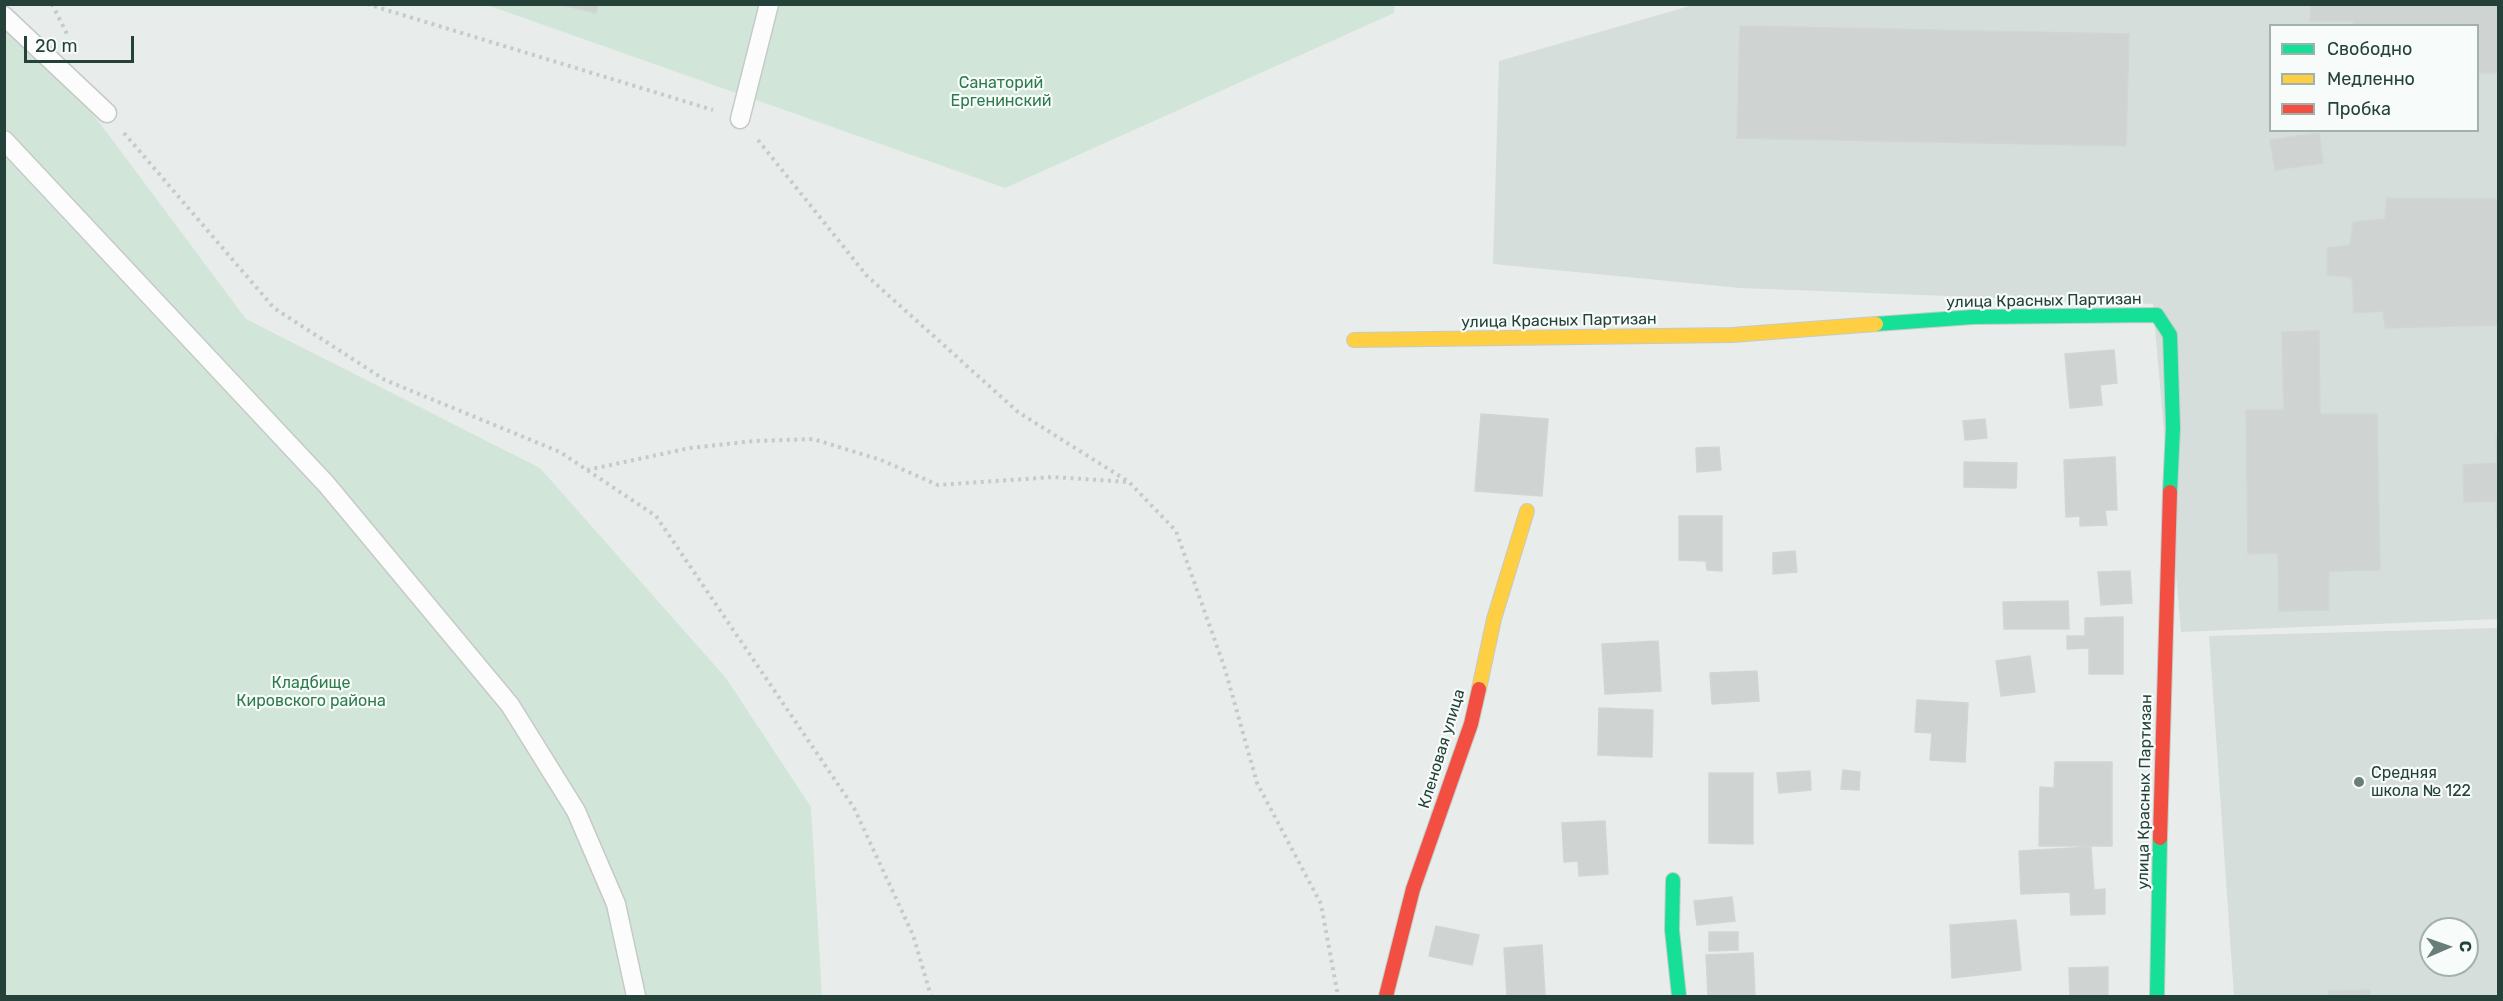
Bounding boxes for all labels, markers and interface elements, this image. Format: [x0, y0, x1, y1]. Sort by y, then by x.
scale bar [27, 24, 136, 62]
legend [2269, 24, 2479, 132]
text: 20 m [35, 35, 77, 57]
text: Свободно [2327, 38, 2412, 60]
text: Медленно [2327, 68, 2415, 90]
park label: Санаторий Ергенинский [950, 73, 1052, 111]
text: Пробка [2327, 98, 2391, 120]
street label: улица Красных Партизан [1946, 290, 2142, 312]
street label: улица Красных Партизан [1461, 310, 1657, 332]
park label: Кладбище Кировского района [236, 673, 386, 711]
street label: Кленовая улица [1415, 687, 1469, 811]
street label: улица Красных Партизан [2134, 694, 2156, 890]
place label: Средняя школа № 122 [2371, 763, 2471, 801]
marker: Средняя школа № 122 [2352, 775, 2366, 789]
north arrow [2419, 917, 2479, 977]
text: С [2456, 940, 2475, 952]

